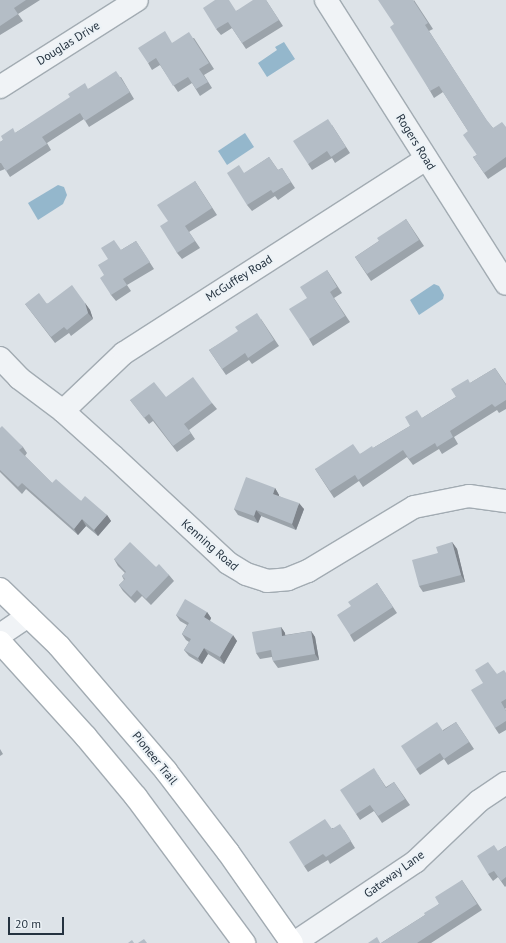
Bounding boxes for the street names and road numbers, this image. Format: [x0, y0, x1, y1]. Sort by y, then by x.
street label: Douglas Drive [34, 18, 102, 68]
street label: Rogers Road [393, 111, 439, 173]
street label: McGuffey Road [203, 252, 275, 304]
street label: Kenning Road [179, 516, 241, 574]
street label: Pioneer Trail [129, 728, 181, 788]
street label: Gateway Lane [361, 847, 427, 901]

